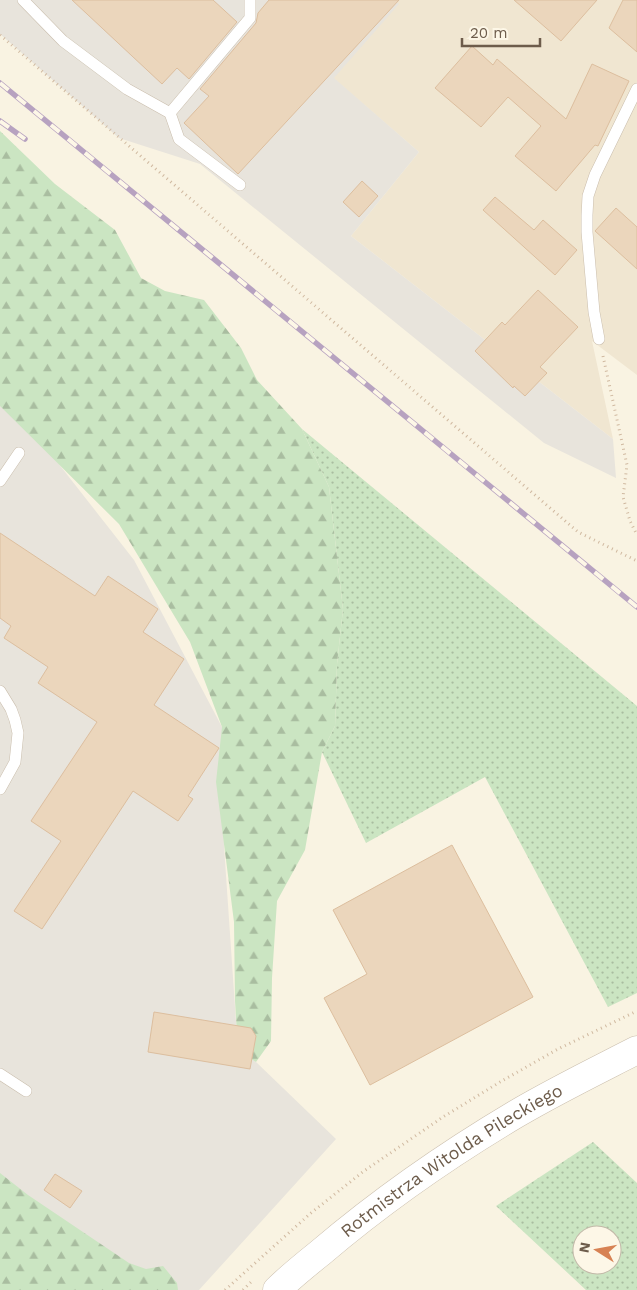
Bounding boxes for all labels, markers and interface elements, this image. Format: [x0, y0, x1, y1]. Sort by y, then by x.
scale bar [462, 15, 540, 47]
text: 20 m [470, 24, 508, 42]
street label: Rotmistrza Witolda Pileckiego [336, 1079, 566, 1241]
north arrow [572, 1225, 622, 1275]
text: N [575, 1241, 593, 1254]

